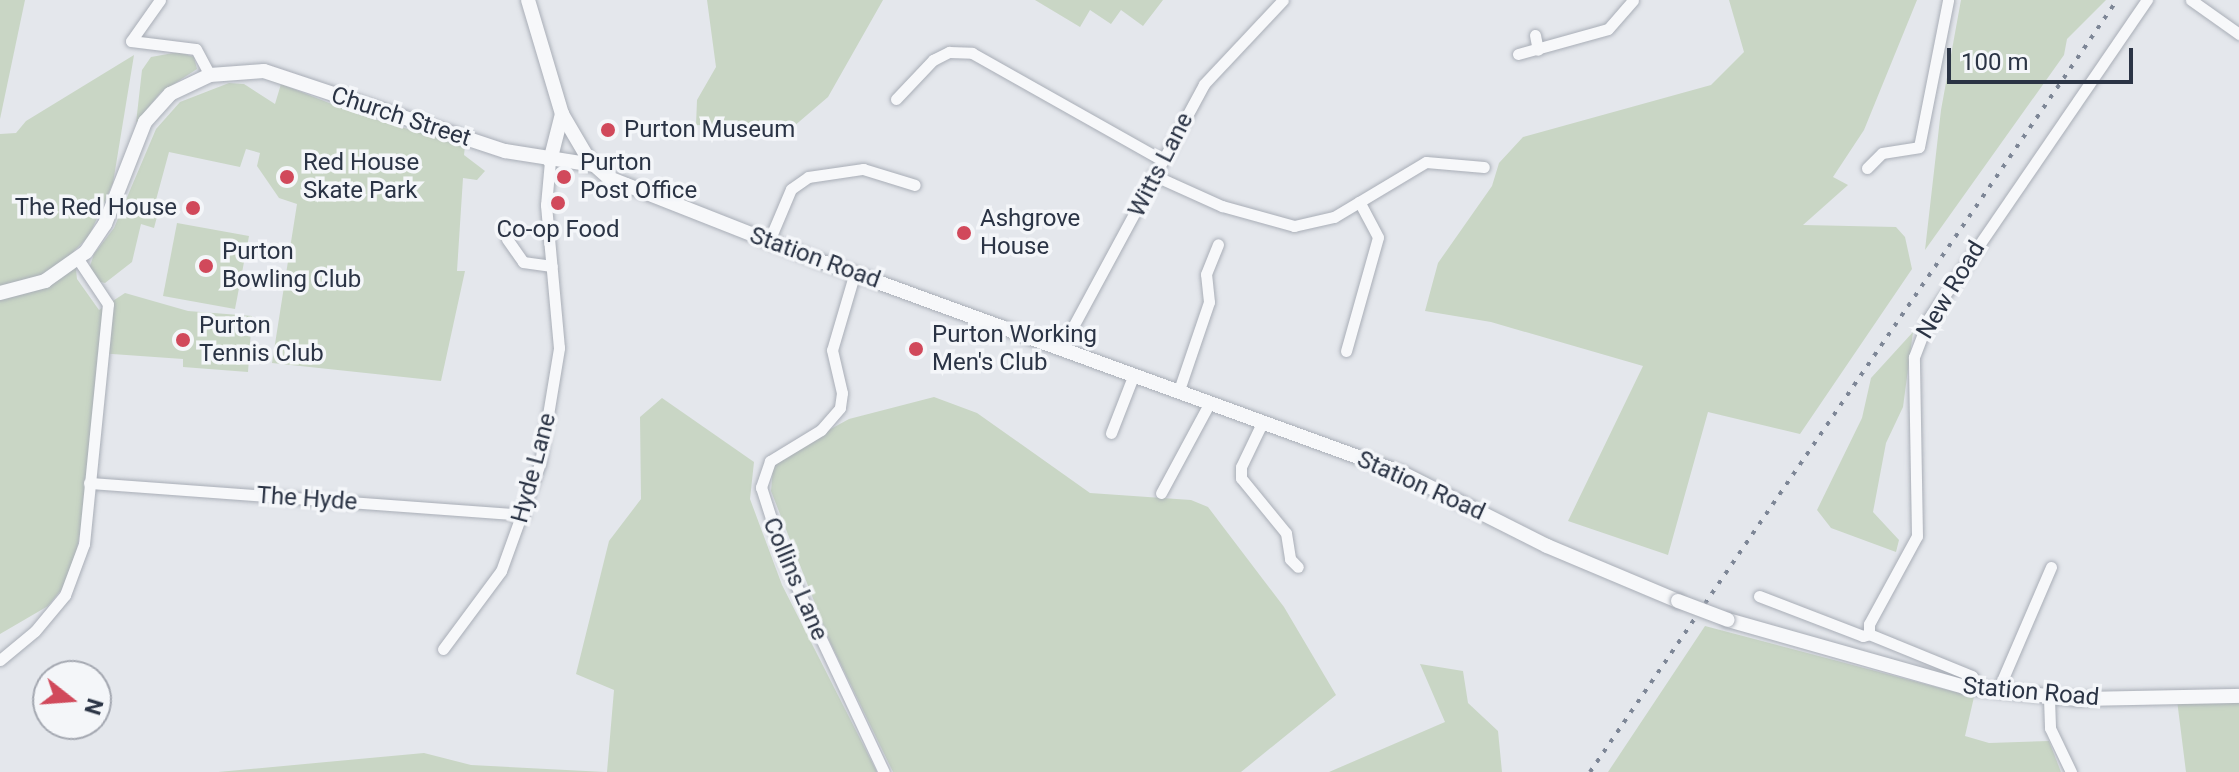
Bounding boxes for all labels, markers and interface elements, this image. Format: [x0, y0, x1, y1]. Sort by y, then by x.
scale bar [1951, 32, 2137, 82]
text: 100 m [1961, 48, 2028, 76]
street label: Church Street [328, 81, 474, 153]
street label: Witts Lane [1122, 108, 1200, 222]
place label: Purton Museum [624, 116, 795, 144]
marker: Purton Museum [599, 121, 617, 139]
place label: Red House Skate Park [303, 149, 419, 205]
place label: Purton Post Office [580, 149, 697, 205]
marker: Red House Skate Park [278, 168, 296, 186]
marker: Purton Post Office [555, 168, 573, 186]
place label: The Red House [15, 194, 177, 222]
marker: Co-op Food [549, 194, 567, 212]
marker: The Red House [184, 199, 202, 217]
place label: Ashgrove House [980, 205, 1080, 261]
place label: Co-op Food [497, 216, 619, 244]
street label: Station Road [746, 221, 884, 295]
marker: Ashgrove House [955, 224, 973, 242]
street label: New Road [1911, 236, 1991, 344]
place label: Purton Bowling Club [222, 238, 361, 294]
marker: Purton Bowling Club [197, 257, 215, 275]
place label: Purton Tennis Club [199, 312, 324, 368]
place label: Purton Working Men's Club [932, 321, 1097, 377]
marker: Purton Tennis Club [174, 331, 192, 349]
marker: Purton Working Men's Club [907, 340, 925, 358]
street label: Hyde Lane [506, 410, 562, 526]
street label: Station Road [1353, 445, 1489, 527]
street label: The Hyde [256, 481, 358, 517]
street label: Collins Lane [756, 513, 834, 645]
north arrow [32, 660, 112, 740]
street label: Station Road [1962, 672, 2100, 712]
text: N [79, 695, 108, 718]

